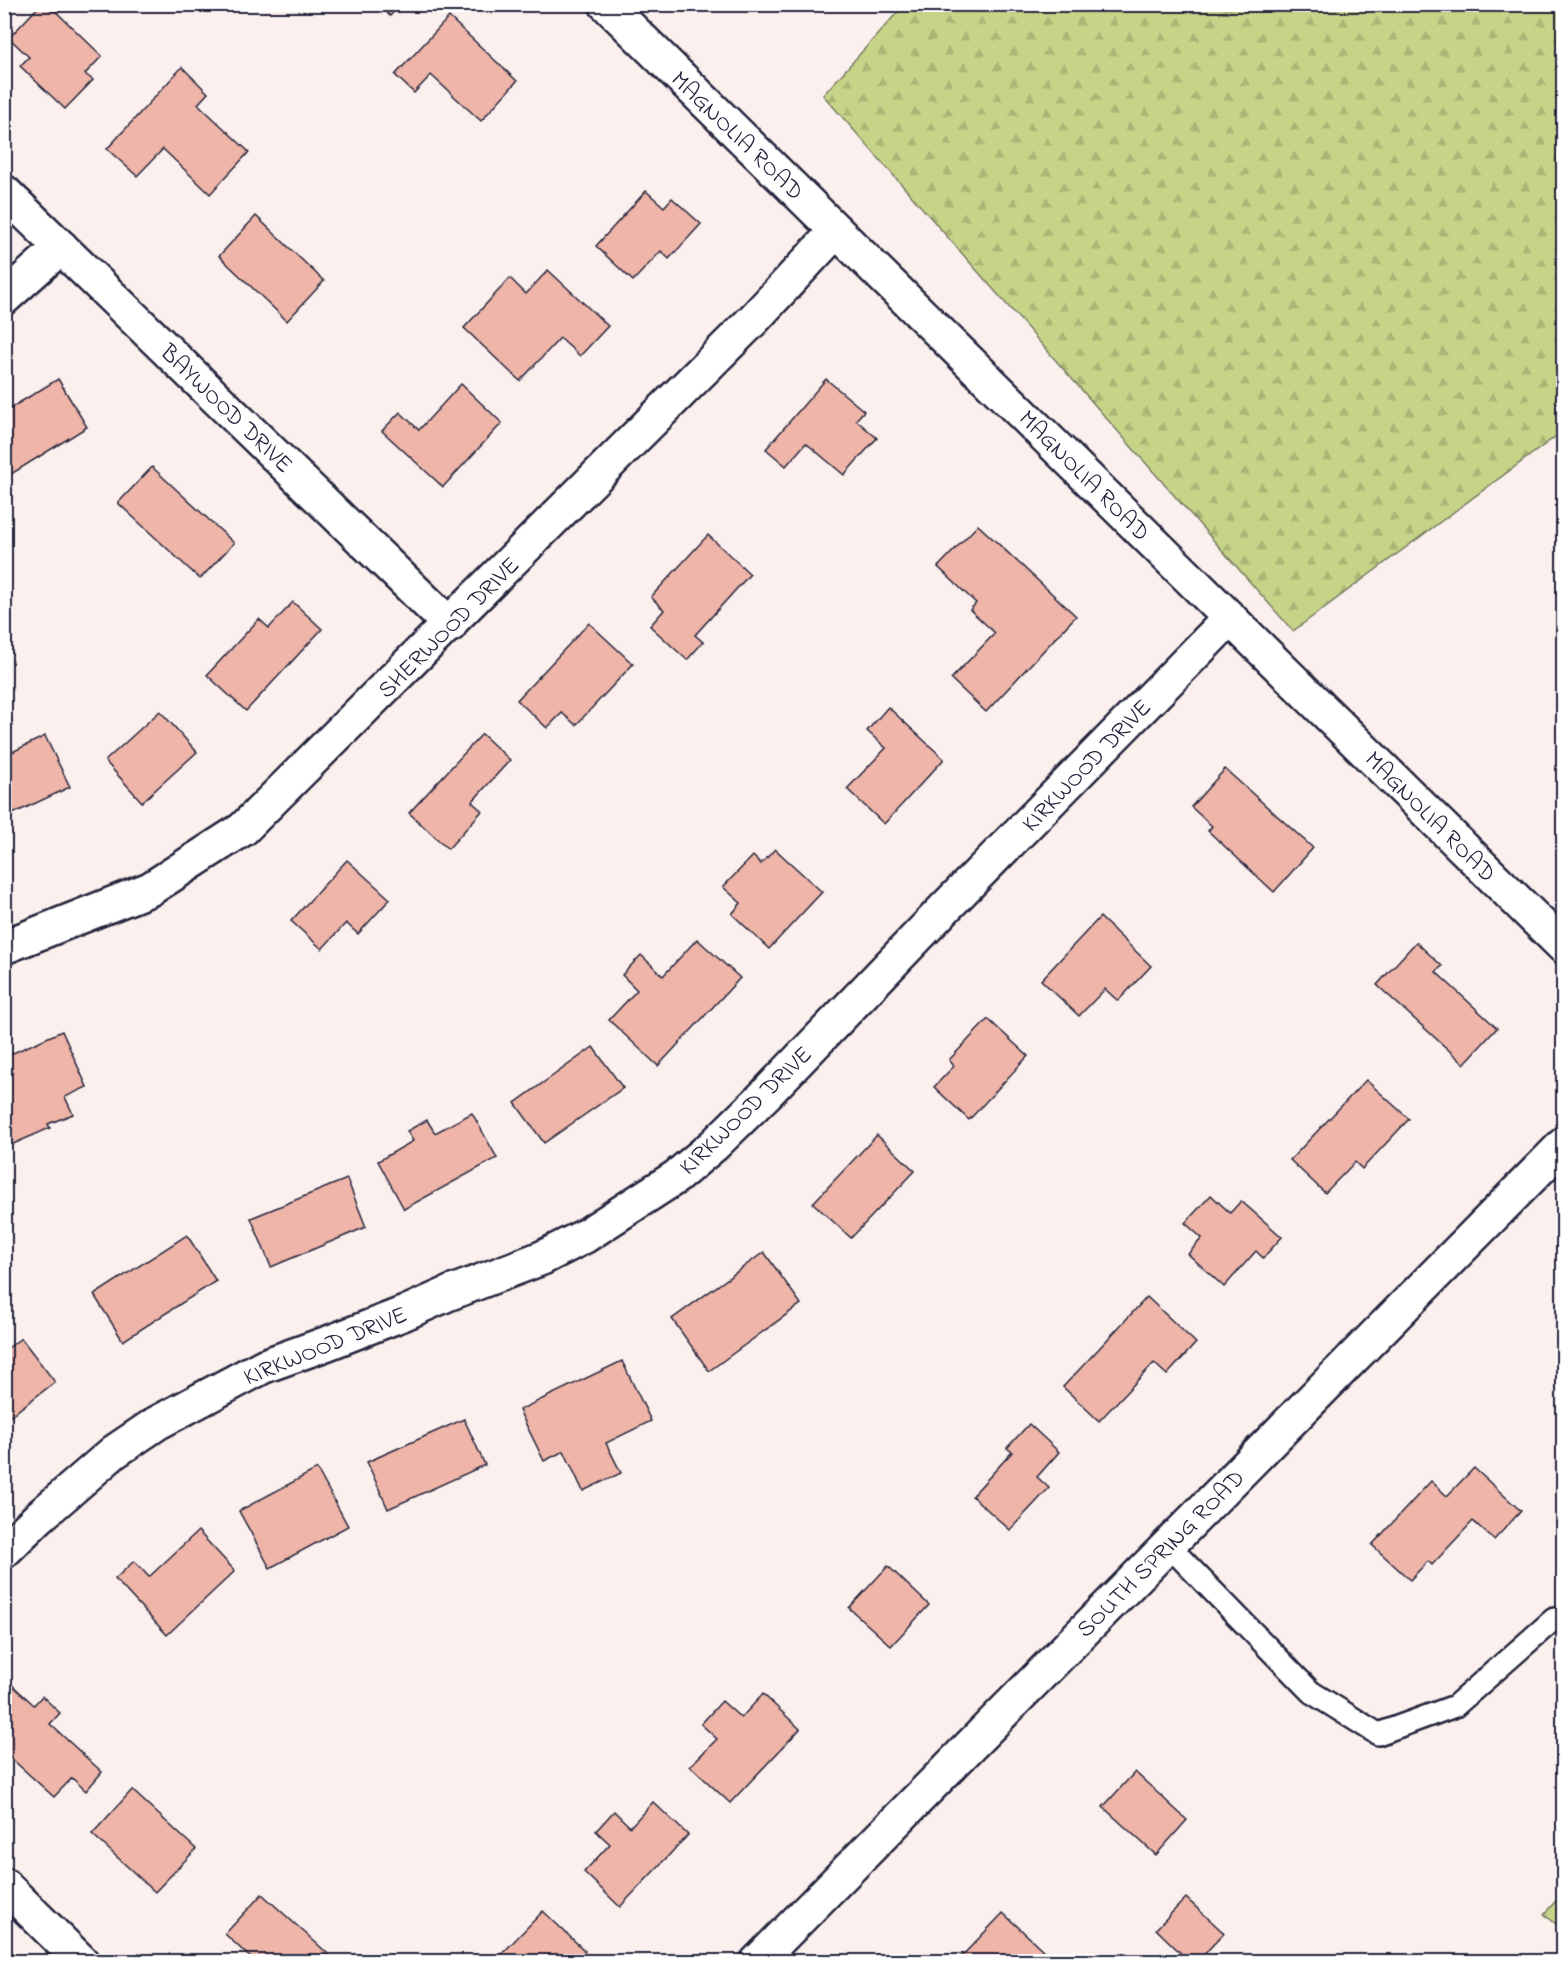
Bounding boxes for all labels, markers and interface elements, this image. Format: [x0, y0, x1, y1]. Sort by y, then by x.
street label: MAGNOLIA ROAD [662, 64, 811, 210]
street label: BAYWOOD DRIVE [150, 336, 300, 483]
street label: MAGNOLIA ROAD [1010, 403, 1157, 550]
street label: SHERWOOD DRIVE [371, 550, 529, 708]
street label: KIRKWOOD DRIVE [1015, 692, 1161, 841]
street label: MAGNOLIA ROAD [1356, 744, 1503, 891]
street label: KIRKWOOD DRIVE [672, 1039, 821, 1185]
street label: KIRKWOOD DRIVE [239, 1299, 413, 1396]
street label: SOUTH SPRING ROAD [1070, 1463, 1254, 1647]

